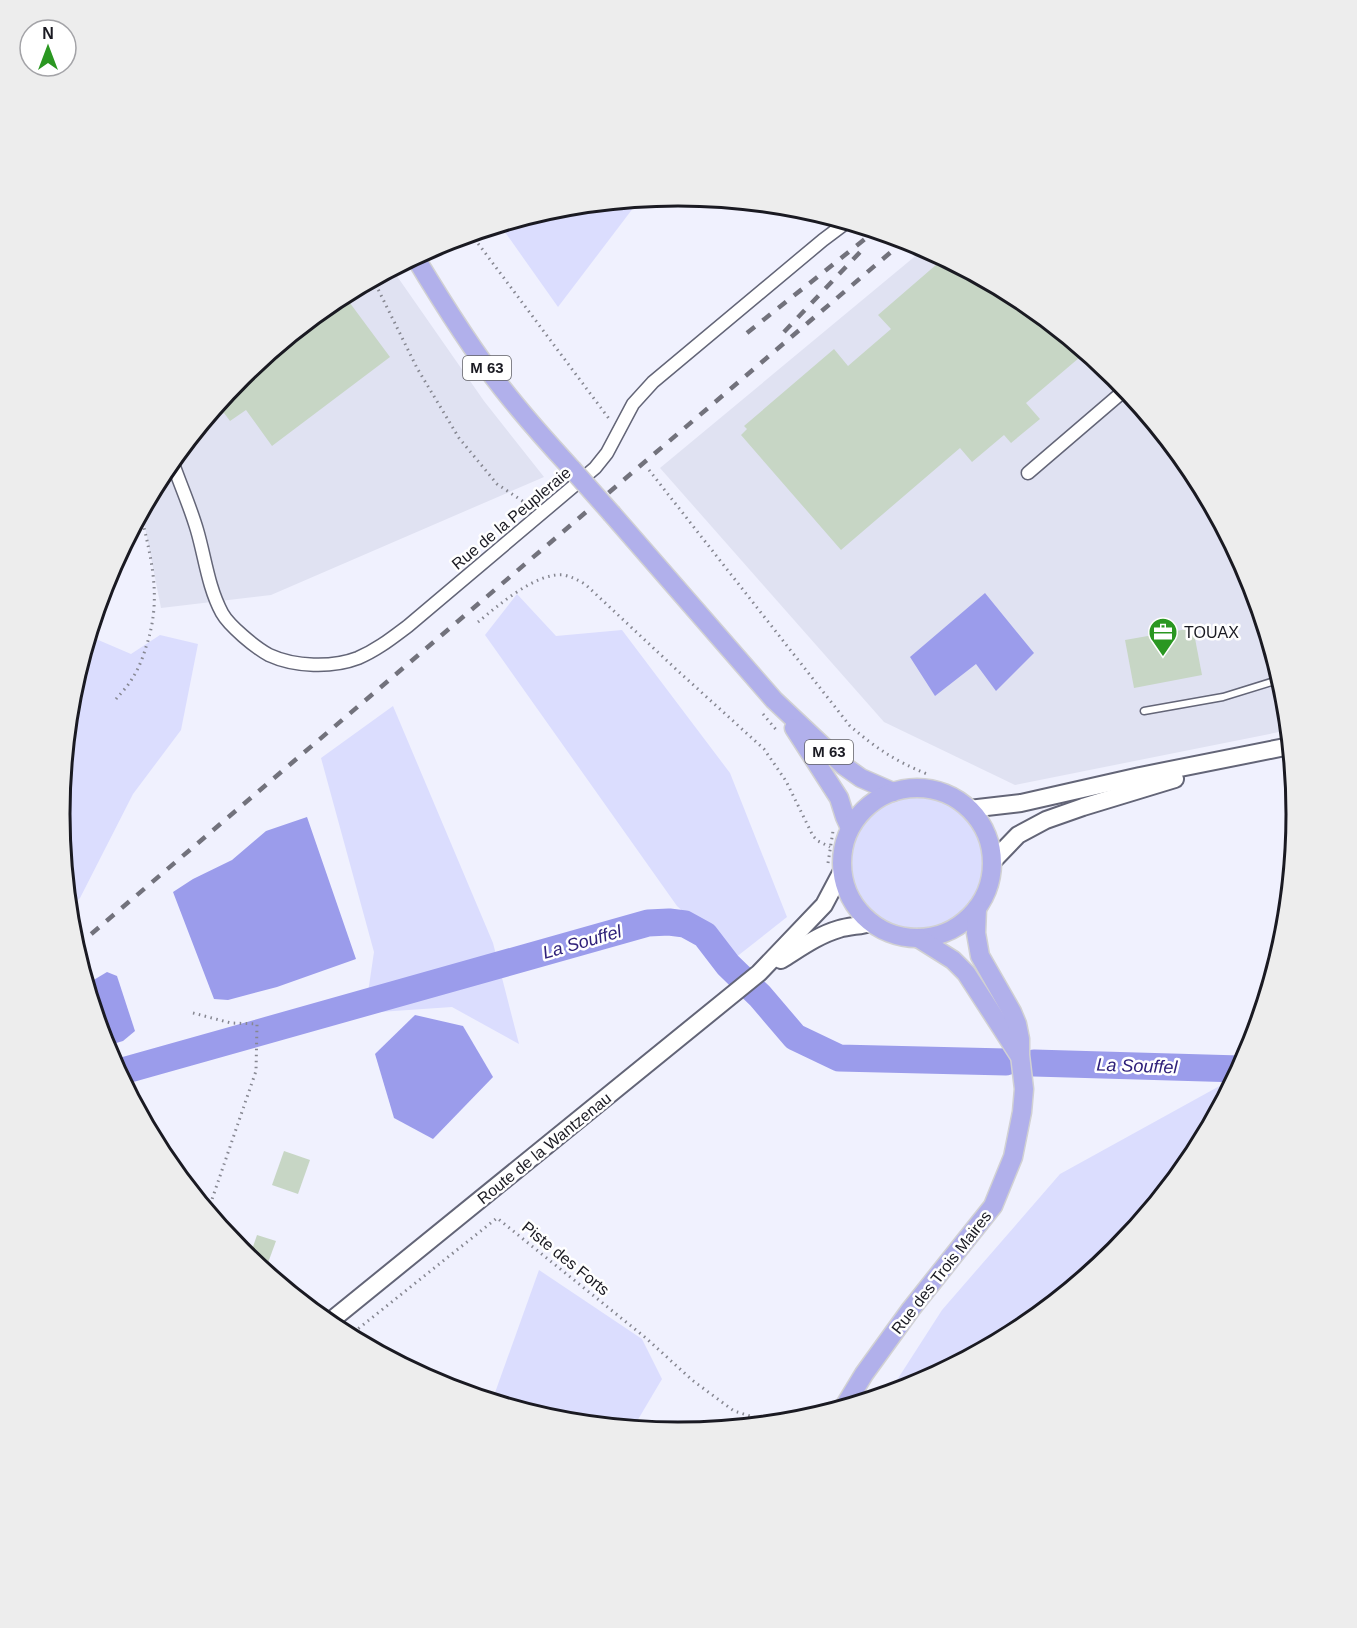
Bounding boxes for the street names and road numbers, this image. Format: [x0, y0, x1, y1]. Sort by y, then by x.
road number: M 63 [463, 356, 511, 380]
street label: Rue de la Peupleraie [449, 464, 574, 573]
road number: M 63 [805, 740, 853, 764]
street label: Route de la Wantzenau [474, 1089, 614, 1207]
street label: Rue des Trois Maires [888, 1208, 995, 1337]
street label: Piste des Forts [519, 1218, 612, 1299]

